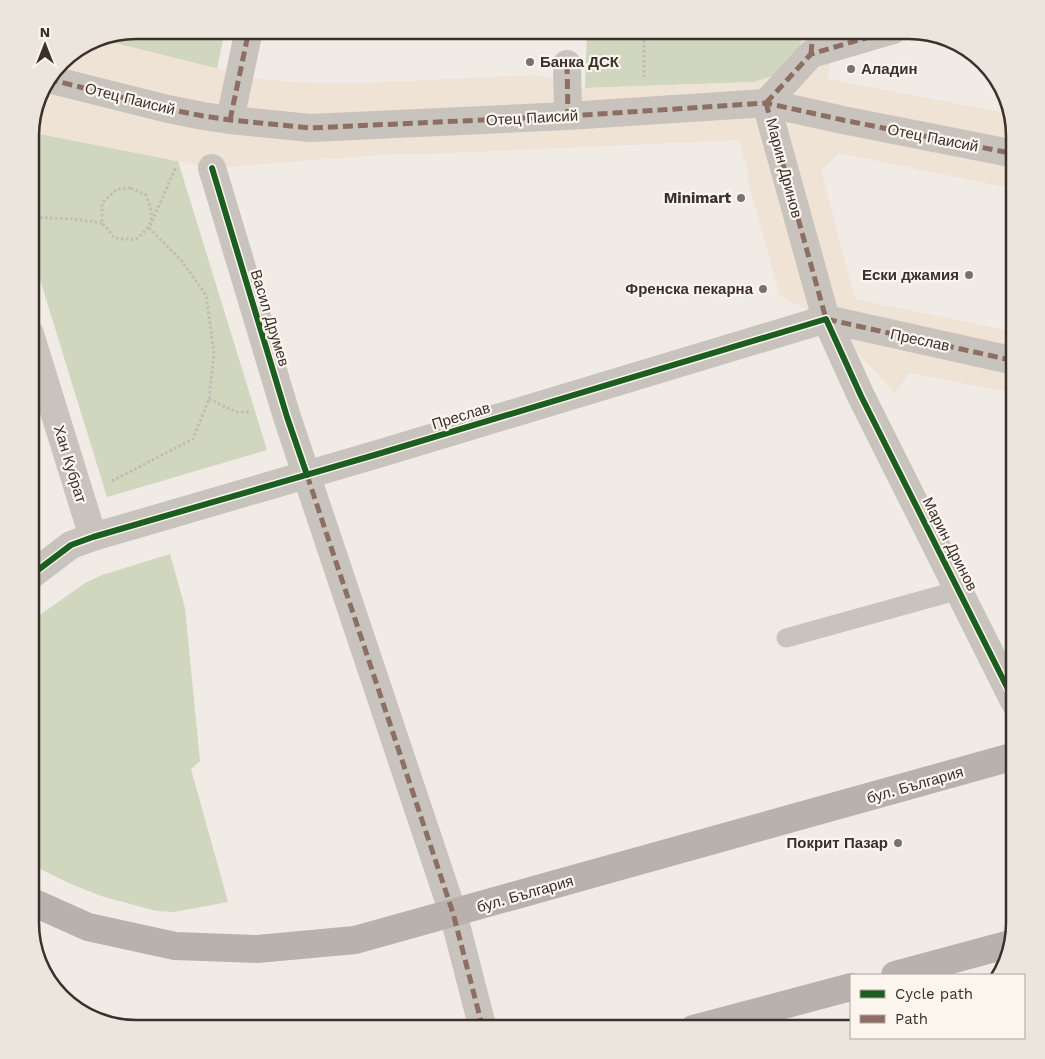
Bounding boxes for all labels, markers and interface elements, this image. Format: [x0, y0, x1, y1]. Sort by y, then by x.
north arrow [20, 20, 70, 70]
text: N [40, 24, 50, 40]
place label: Банка ДСК [540, 53, 620, 71]
marker: Банка ДСК [524, 56, 536, 68]
place label: Аладин [861, 60, 918, 78]
marker: Аладин [845, 63, 857, 75]
street label: Отец Паисий [83, 79, 177, 119]
street label: Отец Паисий [485, 107, 579, 129]
street label: Марин Дринов [762, 116, 806, 220]
street label: Отец Паисий [886, 120, 980, 156]
place label: Minimart [664, 189, 731, 207]
marker: Minimart [735, 192, 747, 204]
place label: Ески джамия [862, 266, 959, 284]
street label: Васил Друмев [247, 267, 293, 369]
marker: Ески джамия [963, 269, 975, 281]
place label: Френска пекарна [625, 280, 754, 298]
marker: Френска пекарна [757, 283, 769, 295]
street label: Преслав [889, 325, 951, 355]
street label: Преслав [430, 399, 492, 433]
street label: Хан Кубрат [50, 423, 90, 505]
street label: Марин Дринов [919, 494, 981, 594]
street label: бул. България [865, 763, 965, 807]
place label: Покрит Пазар [786, 834, 888, 852]
marker: Покрит Пазар [892, 837, 904, 849]
street label: бул. България [475, 872, 575, 916]
legend [850, 974, 1025, 1039]
text: Cycle path [895, 985, 973, 1003]
text: Path [895, 1010, 928, 1028]

